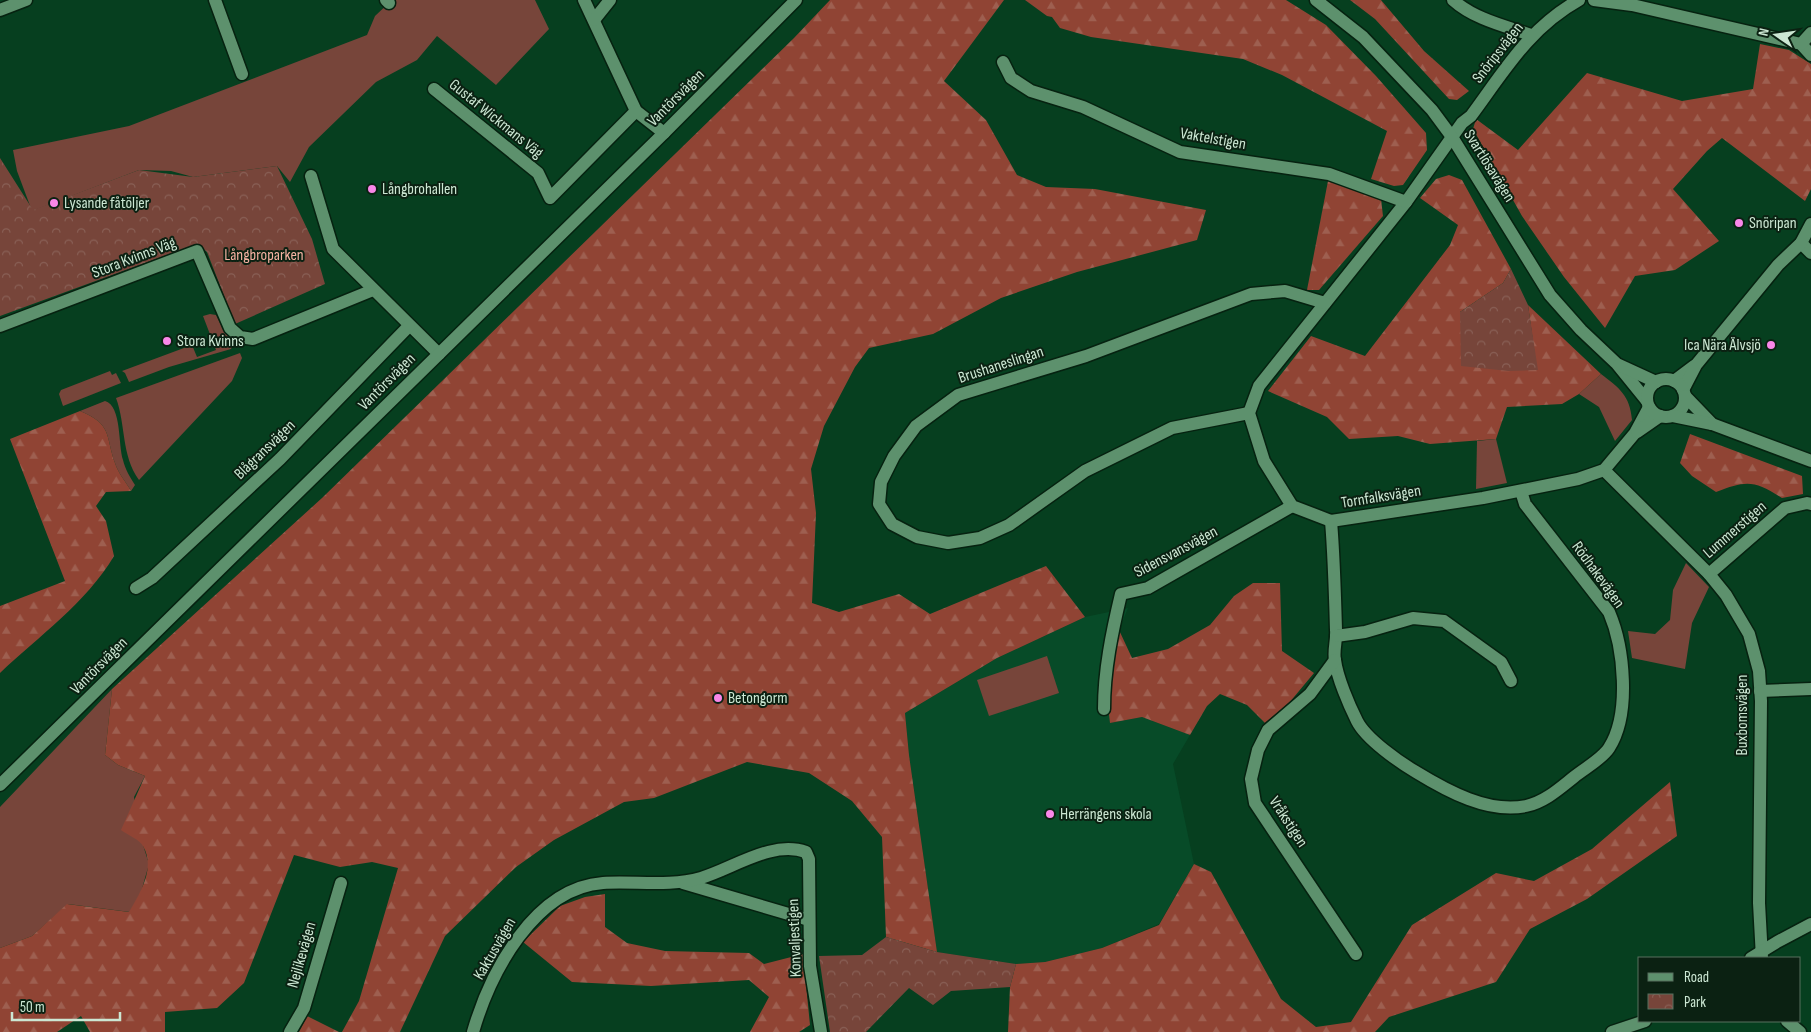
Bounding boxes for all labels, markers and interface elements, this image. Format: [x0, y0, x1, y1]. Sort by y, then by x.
north arrow [1751, 10, 1801, 60]
street label: Snöripsvägen [1468, 19, 1528, 87]
text: N [1755, 27, 1773, 38]
street label: Vantörsvägen [643, 65, 709, 131]
street label: Gustaf Wickmans Väg [445, 75, 547, 163]
street label: Vaktelstigen [1179, 124, 1247, 154]
street label: Svartlösavägen [1459, 126, 1519, 206]
place label: Långbrohallen [382, 180, 457, 199]
marker: Långbrohallen [366, 183, 378, 195]
place label: Lysande fåtöljer [64, 194, 150, 213]
marker: Lysande fåtöljer [48, 197, 60, 209]
place label: Snöripan [1749, 214, 1797, 233]
marker: Snöripan [1733, 217, 1745, 229]
street label: Stora Kvinns Väg [89, 233, 179, 283]
park label: Långbroparken [224, 246, 304, 265]
place label: Stora Kvinns [177, 332, 244, 351]
marker: Stora Kvinns [161, 335, 173, 347]
place label: Ica Nära Älvsjö [1684, 336, 1761, 355]
marker: Ica Nära Älvsjö [1765, 339, 1777, 351]
street label: Brushaneslingan [956, 342, 1046, 388]
street label: Vantörsvägen [354, 349, 420, 415]
street label: Blågransvägen [231, 416, 299, 484]
street label: Tornfalksvägen [1340, 481, 1422, 513]
street label: Lummerstigen [1700, 498, 1770, 562]
street label: Sidensvansvägen [1131, 522, 1221, 582]
street label: Rödhakevägen [1568, 538, 1628, 612]
street label: Vantörsvägen [66, 633, 132, 699]
street label: Buxbomsvägen [1733, 675, 1752, 755]
place label: Betongorm [728, 689, 788, 708]
marker: Betongorm [712, 692, 724, 704]
street label: Vråkstigen [1265, 793, 1311, 851]
place label: Herrängens skola [1060, 805, 1152, 824]
marker: Herrängens skola [1044, 808, 1056, 820]
street label: Konvaljestigen [784, 899, 806, 977]
street label: Kaktusvägen [470, 915, 520, 983]
street label: Nejlikevägen [284, 920, 320, 990]
legend [1638, 957, 1801, 1022]
text: Road [1684, 968, 1709, 987]
scale bar [12, 990, 120, 1022]
text: Park [1684, 993, 1706, 1012]
text: 50 m [20, 998, 45, 1017]

